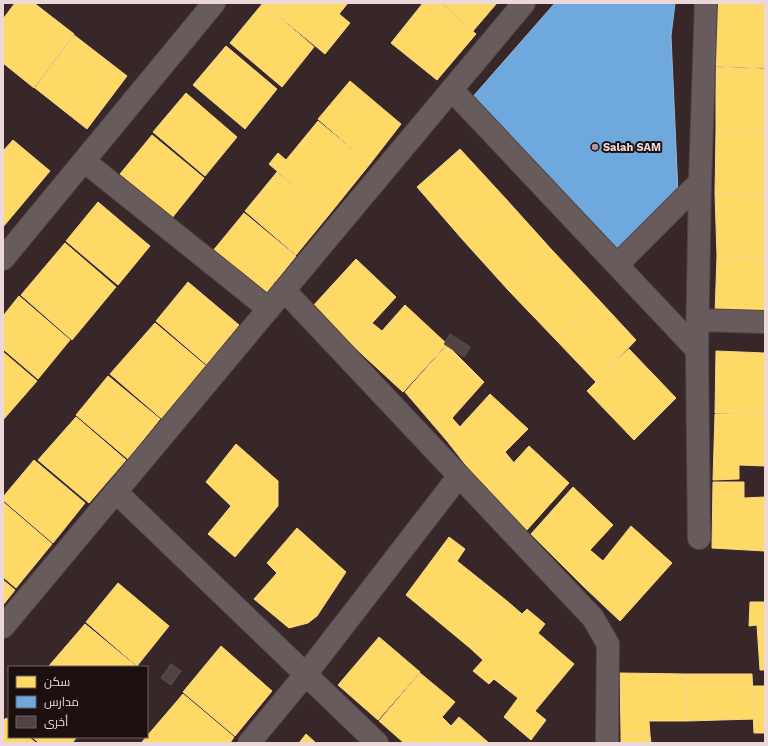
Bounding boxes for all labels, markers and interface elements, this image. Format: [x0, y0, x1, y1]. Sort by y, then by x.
place label: Salah SAM [603, 141, 661, 154]
marker: Salah SAM [590, 142, 600, 152]
legend [8, 666, 148, 738]
text: سكن [44, 675, 70, 689]
text: مدارس [44, 695, 79, 709]
text: أخرى [44, 714, 68, 729]

